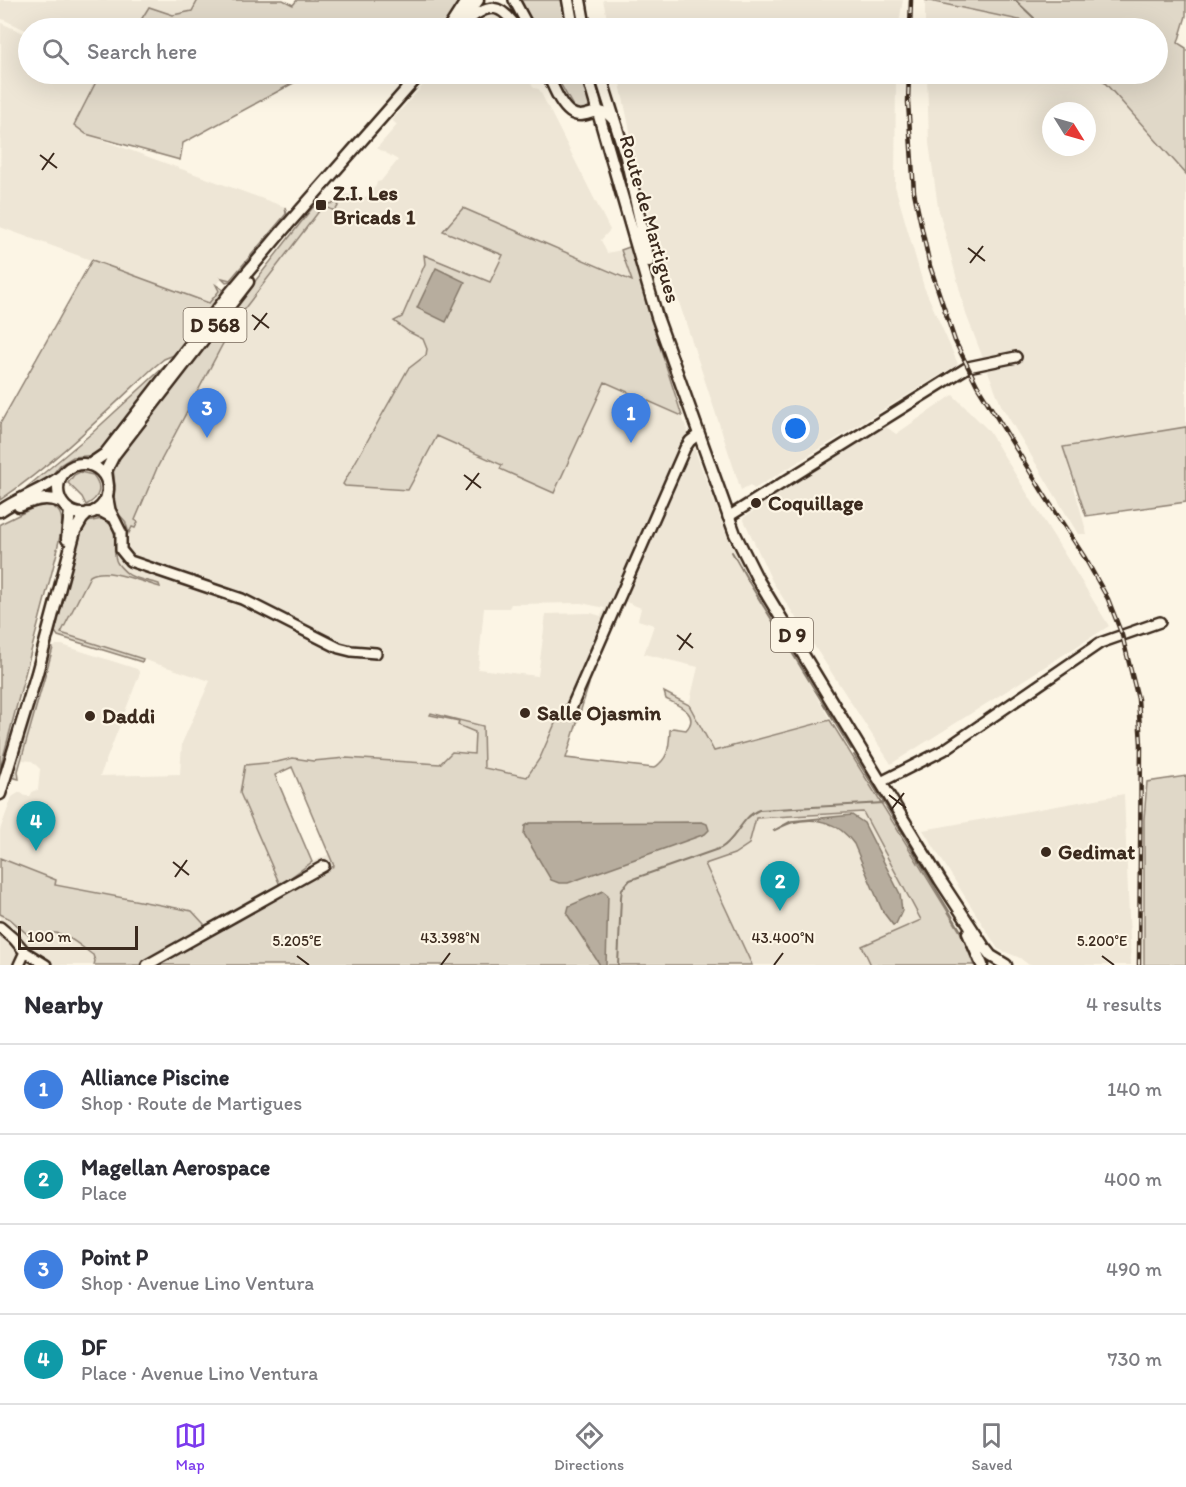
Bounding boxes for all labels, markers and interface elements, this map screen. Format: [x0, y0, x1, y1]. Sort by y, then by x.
search box [18, 18, 1168, 84]
icon: search [39, 35, 72, 68]
text: Search here [87, 38, 197, 65]
north arrow [1042, 102, 1096, 156]
street label: Route de Martigues [615, 132, 686, 306]
place label: Z.I. Les Bricads 1 [333, 180, 416, 229]
marker: Z.I. Les Bricads 1 [314, 198, 328, 212]
road number: D 568 [184, 308, 246, 342]
pin: 3 [188, 388, 226, 438]
pin: 1 [612, 394, 650, 443]
your location [781, 414, 810, 443]
place label: Coquillage [768, 490, 863, 516]
marker: Coquillage [749, 496, 763, 510]
road number: D 9 [771, 618, 813, 652]
place label: Salle Ojasmin [537, 700, 661, 726]
place label: Daddi [102, 703, 155, 728]
marker: Salle Ojasmin [518, 706, 532, 720]
marker: Daddi [83, 709, 97, 723]
pin: 4 [16, 802, 56, 851]
place label: Gedimat [1058, 839, 1135, 864]
marker: Gedimat [1039, 845, 1053, 859]
pin: 2 [760, 862, 800, 911]
scale bar [18, 923, 138, 950]
text: 100 m [27, 927, 71, 946]
text: 43.398°N [420, 929, 480, 947]
text: 43.400°N [752, 929, 814, 947]
text: 5.205°E [272, 932, 322, 950]
text: 5.200°E [1077, 932, 1127, 950]
text: Nearby [24, 988, 103, 1020]
text: 4 results [1086, 992, 1162, 1016]
text: Alliance Piscine [81, 1064, 229, 1091]
text: 1 [39, 1077, 48, 1101]
text: 140 m [1107, 1077, 1162, 1101]
text: Shop · Route de Martigues [81, 1091, 302, 1115]
text: Magellan Aerospace [81, 1154, 270, 1181]
text: 2 [38, 1167, 49, 1191]
text: 400 m [1104, 1167, 1162, 1191]
text: Place [81, 1181, 127, 1205]
text: Point P [81, 1244, 148, 1271]
text: 3 [38, 1257, 49, 1281]
text: 490 m [1106, 1257, 1162, 1281]
text: Shop · Avenue Lino Ventura [81, 1271, 314, 1295]
text: DF [81, 1334, 107, 1361]
text: 4 [37, 1347, 50, 1371]
text: 730 m [1108, 1347, 1162, 1371]
text: Place · Avenue Lino Ventura [81, 1361, 318, 1385]
tab: Map [174, 1419, 207, 1474]
tab: Directions [554, 1419, 624, 1474]
tab: Saved [972, 1419, 1012, 1474]

